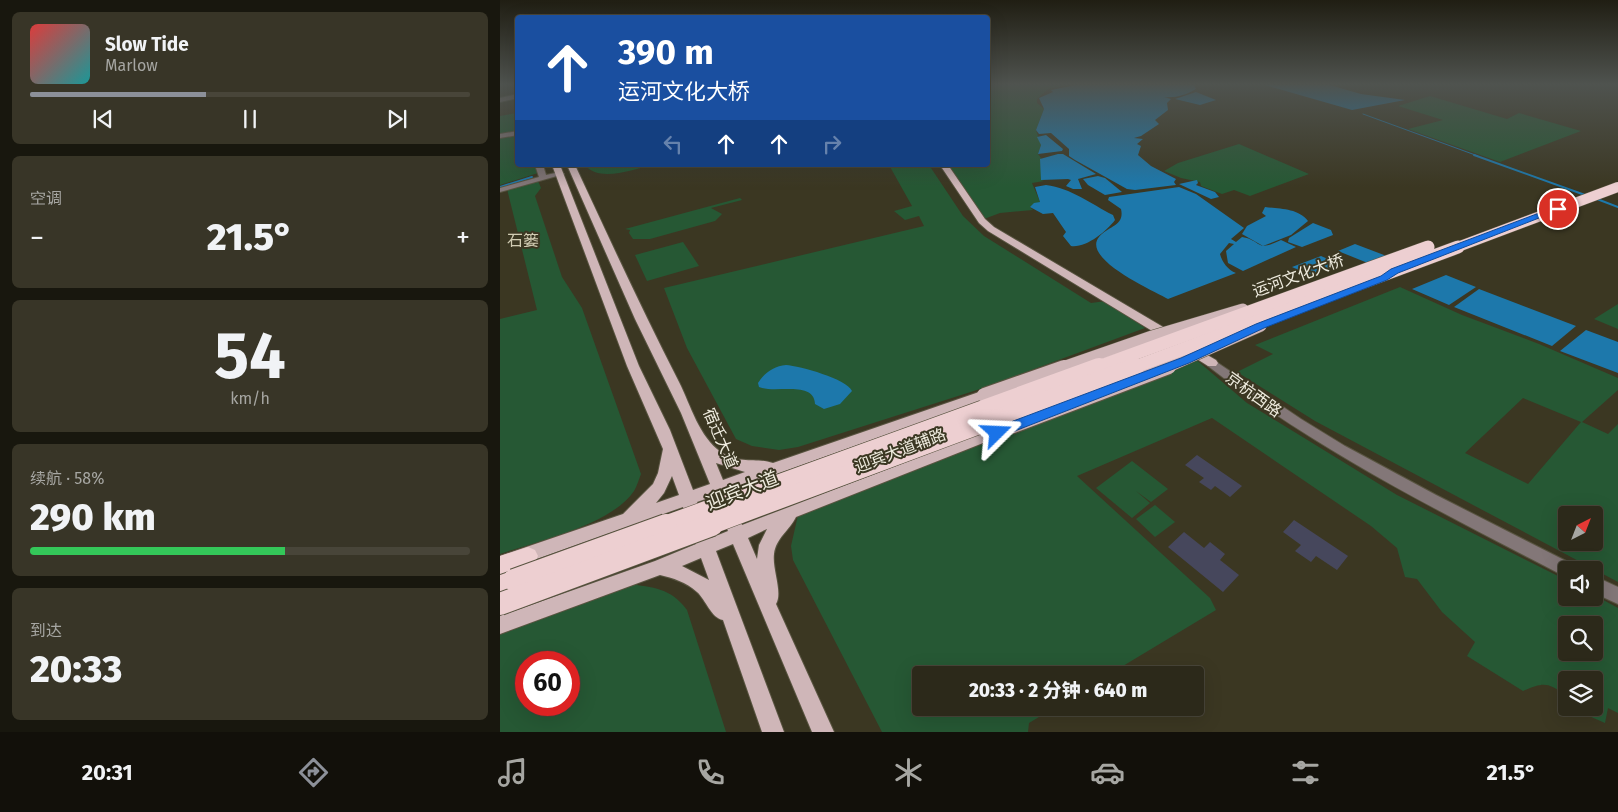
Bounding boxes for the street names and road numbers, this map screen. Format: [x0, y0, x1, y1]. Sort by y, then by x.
street label: 运河文化大桥 [1250, 250, 1347, 301]
street label: 京杭西路 [1222, 368, 1285, 421]
street label: 宿迁大道 [699, 405, 742, 471]
street label: 迎宾大道辅路 [852, 424, 948, 477]
street label: 迎宾大道 [703, 466, 782, 515]

